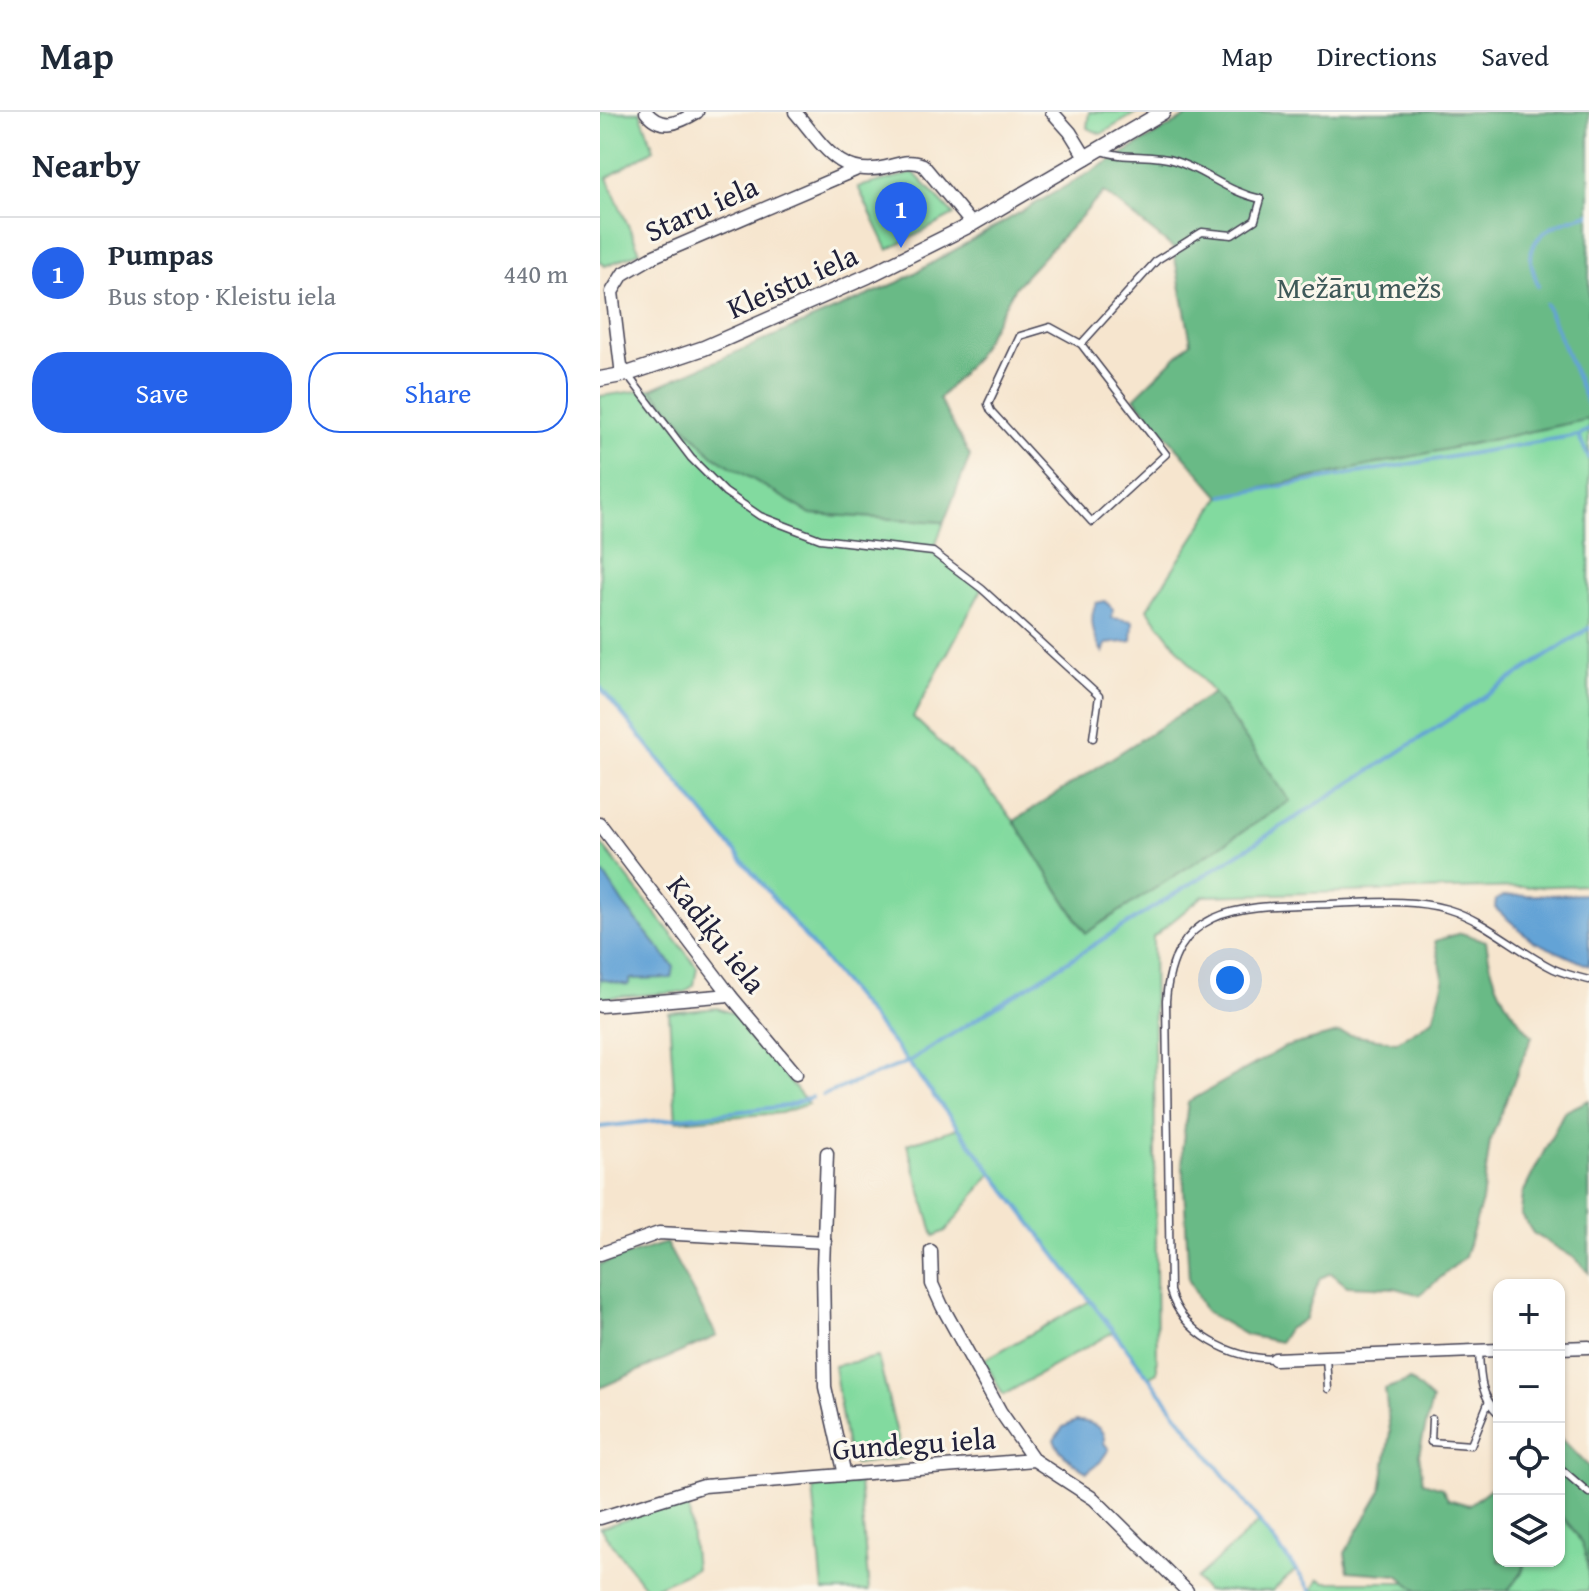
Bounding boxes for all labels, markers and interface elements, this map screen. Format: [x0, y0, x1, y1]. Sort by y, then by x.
text: Map [40, 27, 114, 83]
text: Map [1221, 35, 1273, 76]
text: Directions [1317, 35, 1437, 76]
text: Saved [1481, 35, 1549, 76]
text: Nearby [32, 140, 141, 189]
street label: Staru iela [637, 164, 765, 252]
pin: 1 [875, 182, 927, 248]
text: Pumpas [108, 232, 214, 276]
street label: Kleistu iela [720, 233, 864, 329]
text: 1 [51, 254, 65, 293]
text: 440 m [503, 254, 568, 293]
park label: Mežāru mežs [1277, 265, 1441, 309]
text: Bus stop · Kleistu iela [108, 276, 336, 315]
button: Save [32, 352, 292, 433]
button: Share [308, 352, 568, 433]
street label: Kadiķu iela [657, 865, 777, 1003]
your location [1210, 960, 1250, 1000]
map controls [1493, 1279, 1565, 1567]
button: + [1493, 1279, 1565, 1351]
button: − [1493, 1351, 1565, 1423]
street label: Gundegu iela [831, 1415, 997, 1471]
button: locate [1493, 1423, 1565, 1495]
button: layers [1493, 1495, 1565, 1567]

